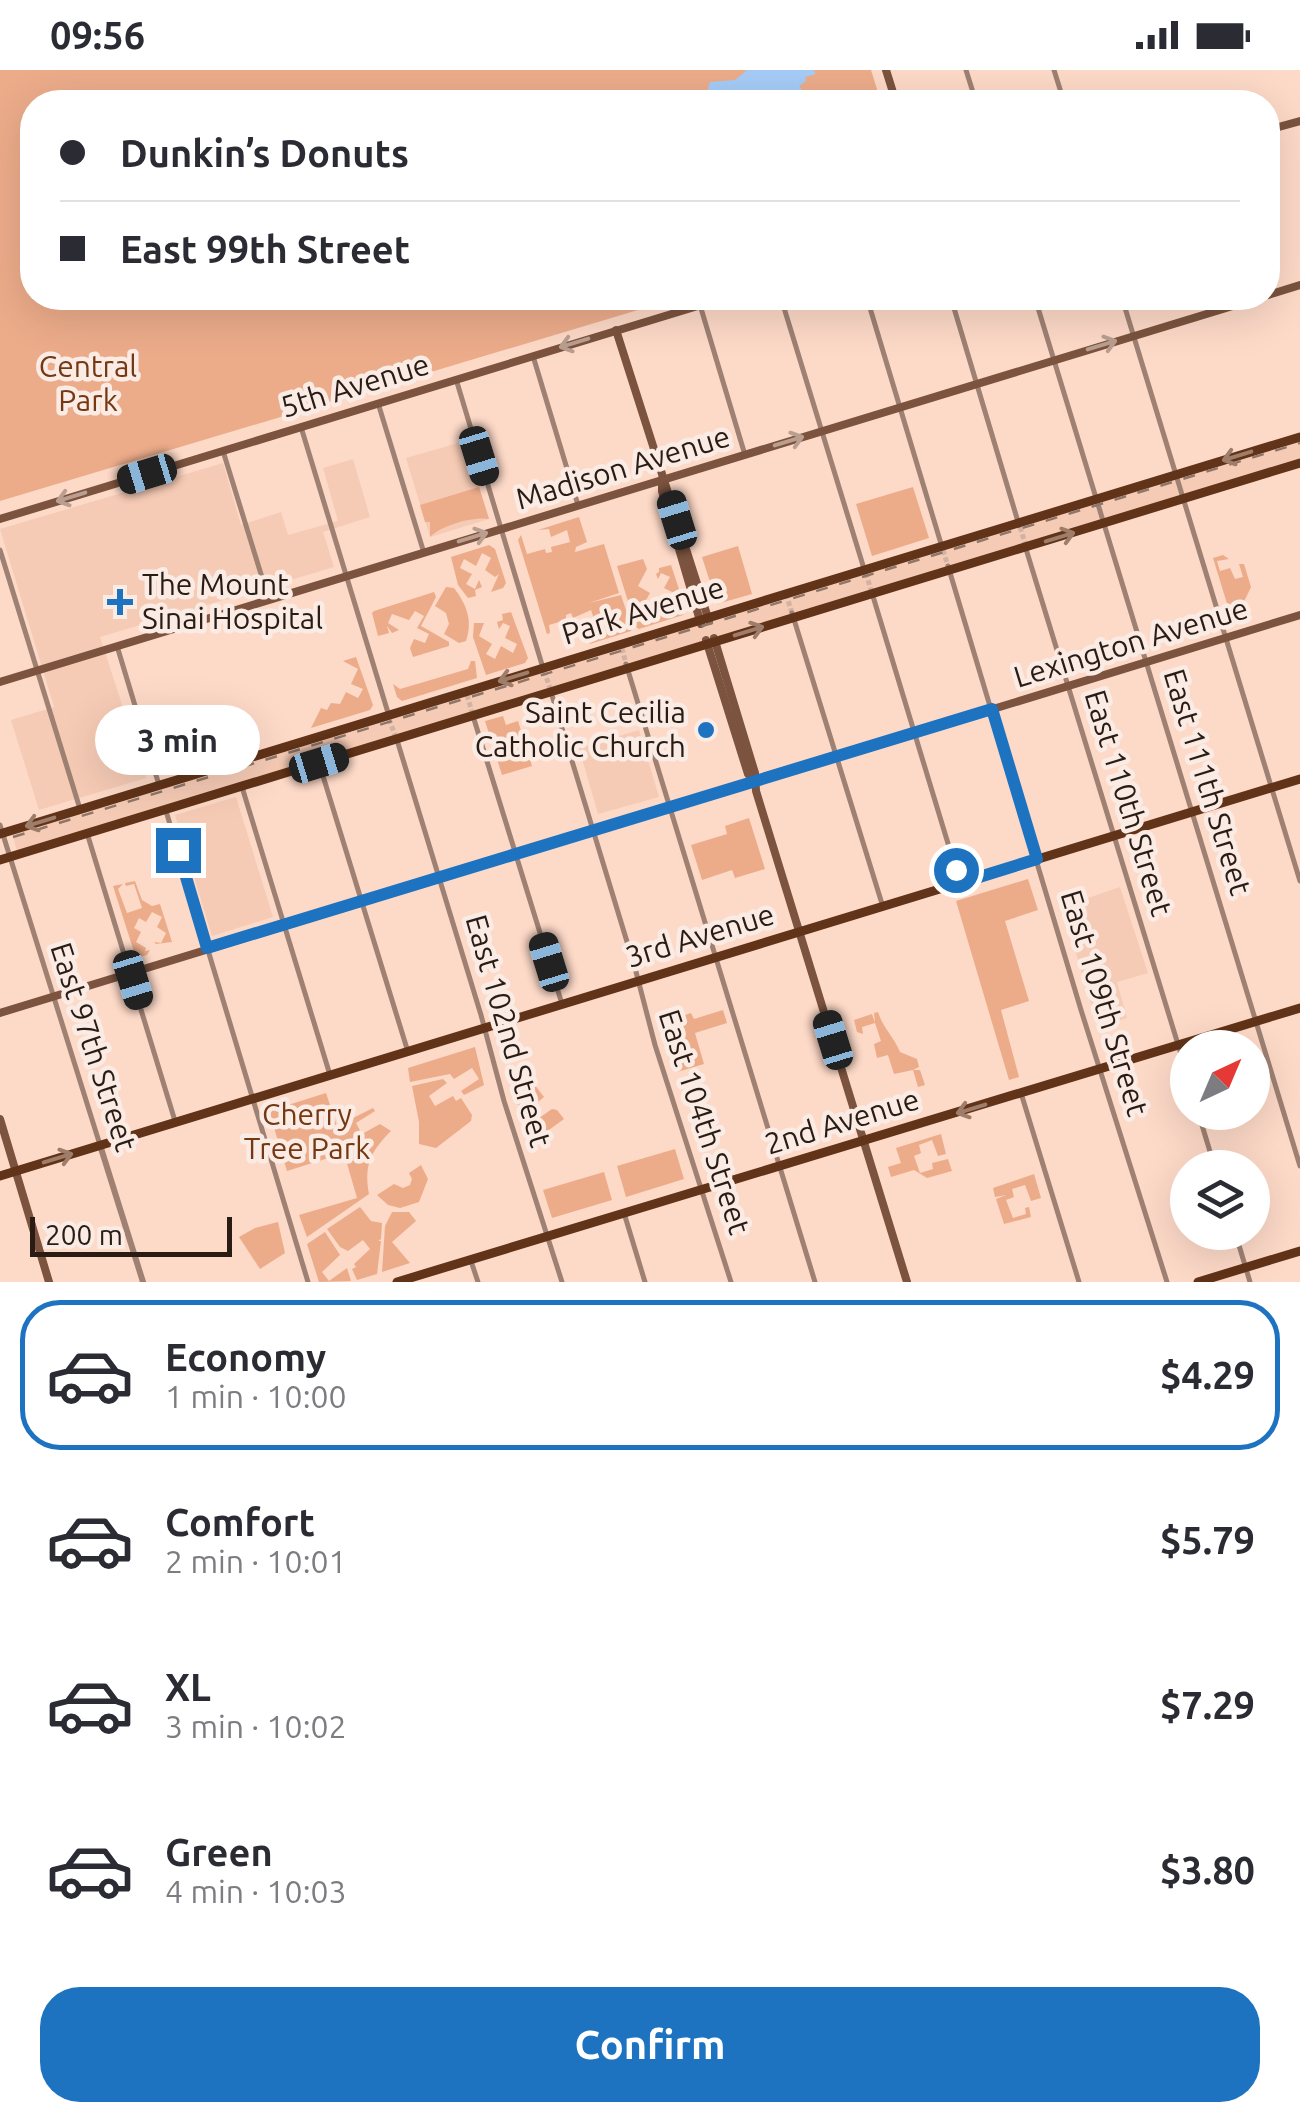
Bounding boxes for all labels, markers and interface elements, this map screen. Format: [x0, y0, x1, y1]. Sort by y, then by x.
text: 09:56 [50, 14, 145, 56]
text: Dunkin’s Donuts [120, 132, 409, 174]
text: East 99th Street [120, 228, 410, 270]
one-way arrow [559, 335, 591, 353]
one-way arrow [1086, 335, 1118, 353]
street label: 5th Avenue [276, 346, 433, 424]
park label: Central Park [39, 349, 137, 417]
street label: Madison Avenue [512, 418, 734, 516]
car [456, 423, 502, 489]
one-way arrow [773, 431, 804, 449]
one-way arrow [1222, 448, 1254, 466]
car [114, 451, 180, 497]
car [654, 487, 700, 553]
one-way arrow [56, 489, 88, 507]
one-way arrow [457, 527, 488, 545]
one-way arrow [1044, 527, 1076, 545]
place label: The Mount Sinai Hospital [142, 567, 323, 635]
street label: Park Avenue [558, 569, 728, 651]
marker: The Mount Sinai Hospital [107, 589, 133, 615]
street label: Lexington Avenue [1010, 590, 1252, 694]
one-way arrow [733, 621, 765, 639]
street label: East 111th Street [1157, 665, 1259, 899]
one-way arrow [497, 669, 529, 687]
street label: East 110th Street [1078, 686, 1180, 920]
place label: Saint Cecilia Catholic Church [475, 695, 686, 763]
callout: 3 min [96, 705, 260, 775]
marker: Saint Cecilia Catholic Church [695, 719, 717, 741]
text: 3 min [137, 722, 218, 758]
car [286, 740, 352, 786]
one-way arrow [25, 814, 56, 832]
route end [156, 828, 201, 873]
route start [934, 848, 979, 893]
street label: East 109th Street [1054, 886, 1156, 1120]
street label: 3rd Avenue [621, 896, 778, 974]
street label: East 102nd Street [460, 911, 558, 1151]
car [526, 929, 572, 995]
street label: East 97th Street [44, 938, 144, 1155]
car [110, 947, 156, 1013]
street label: East 104th Street [653, 1005, 757, 1239]
car [810, 1007, 856, 1073]
north arrow [1170, 1030, 1270, 1130]
map controls [1170, 1030, 1270, 1250]
street label: 2nd Avenue [760, 1081, 923, 1161]
park label: Cherry Tree Park [244, 1097, 370, 1165]
one-way arrow [956, 1101, 987, 1119]
one-way arrow [42, 1148, 73, 1166]
button: layers [1170, 1150, 1270, 1250]
scale bar [30, 1212, 232, 1256]
text: 200 m [45, 1219, 123, 1250]
icon: car [45, 1330, 135, 1420]
text: Economy [165, 1336, 326, 1378]
text: $4.29 [1160, 1354, 1255, 1396]
text: 1 min · 10:00 [165, 1378, 347, 1414]
icon: car [45, 1495, 135, 1585]
text: Comfort [165, 1501, 315, 1543]
text: $5.79 [1160, 1519, 1255, 1561]
text: 2 min · 10:01 [165, 1543, 347, 1579]
icon: car [45, 1660, 135, 1750]
text: XL [165, 1666, 211, 1708]
text: $7.29 [1160, 1684, 1255, 1726]
text: 3 min · 10:02 [165, 1708, 347, 1744]
icon: car [45, 1825, 135, 1915]
text: Green [165, 1831, 273, 1873]
text: $3.80 [1160, 1849, 1255, 1891]
text: 4 min · 10:03 [165, 1873, 347, 1909]
button: Confirm [40, 1987, 1260, 2102]

